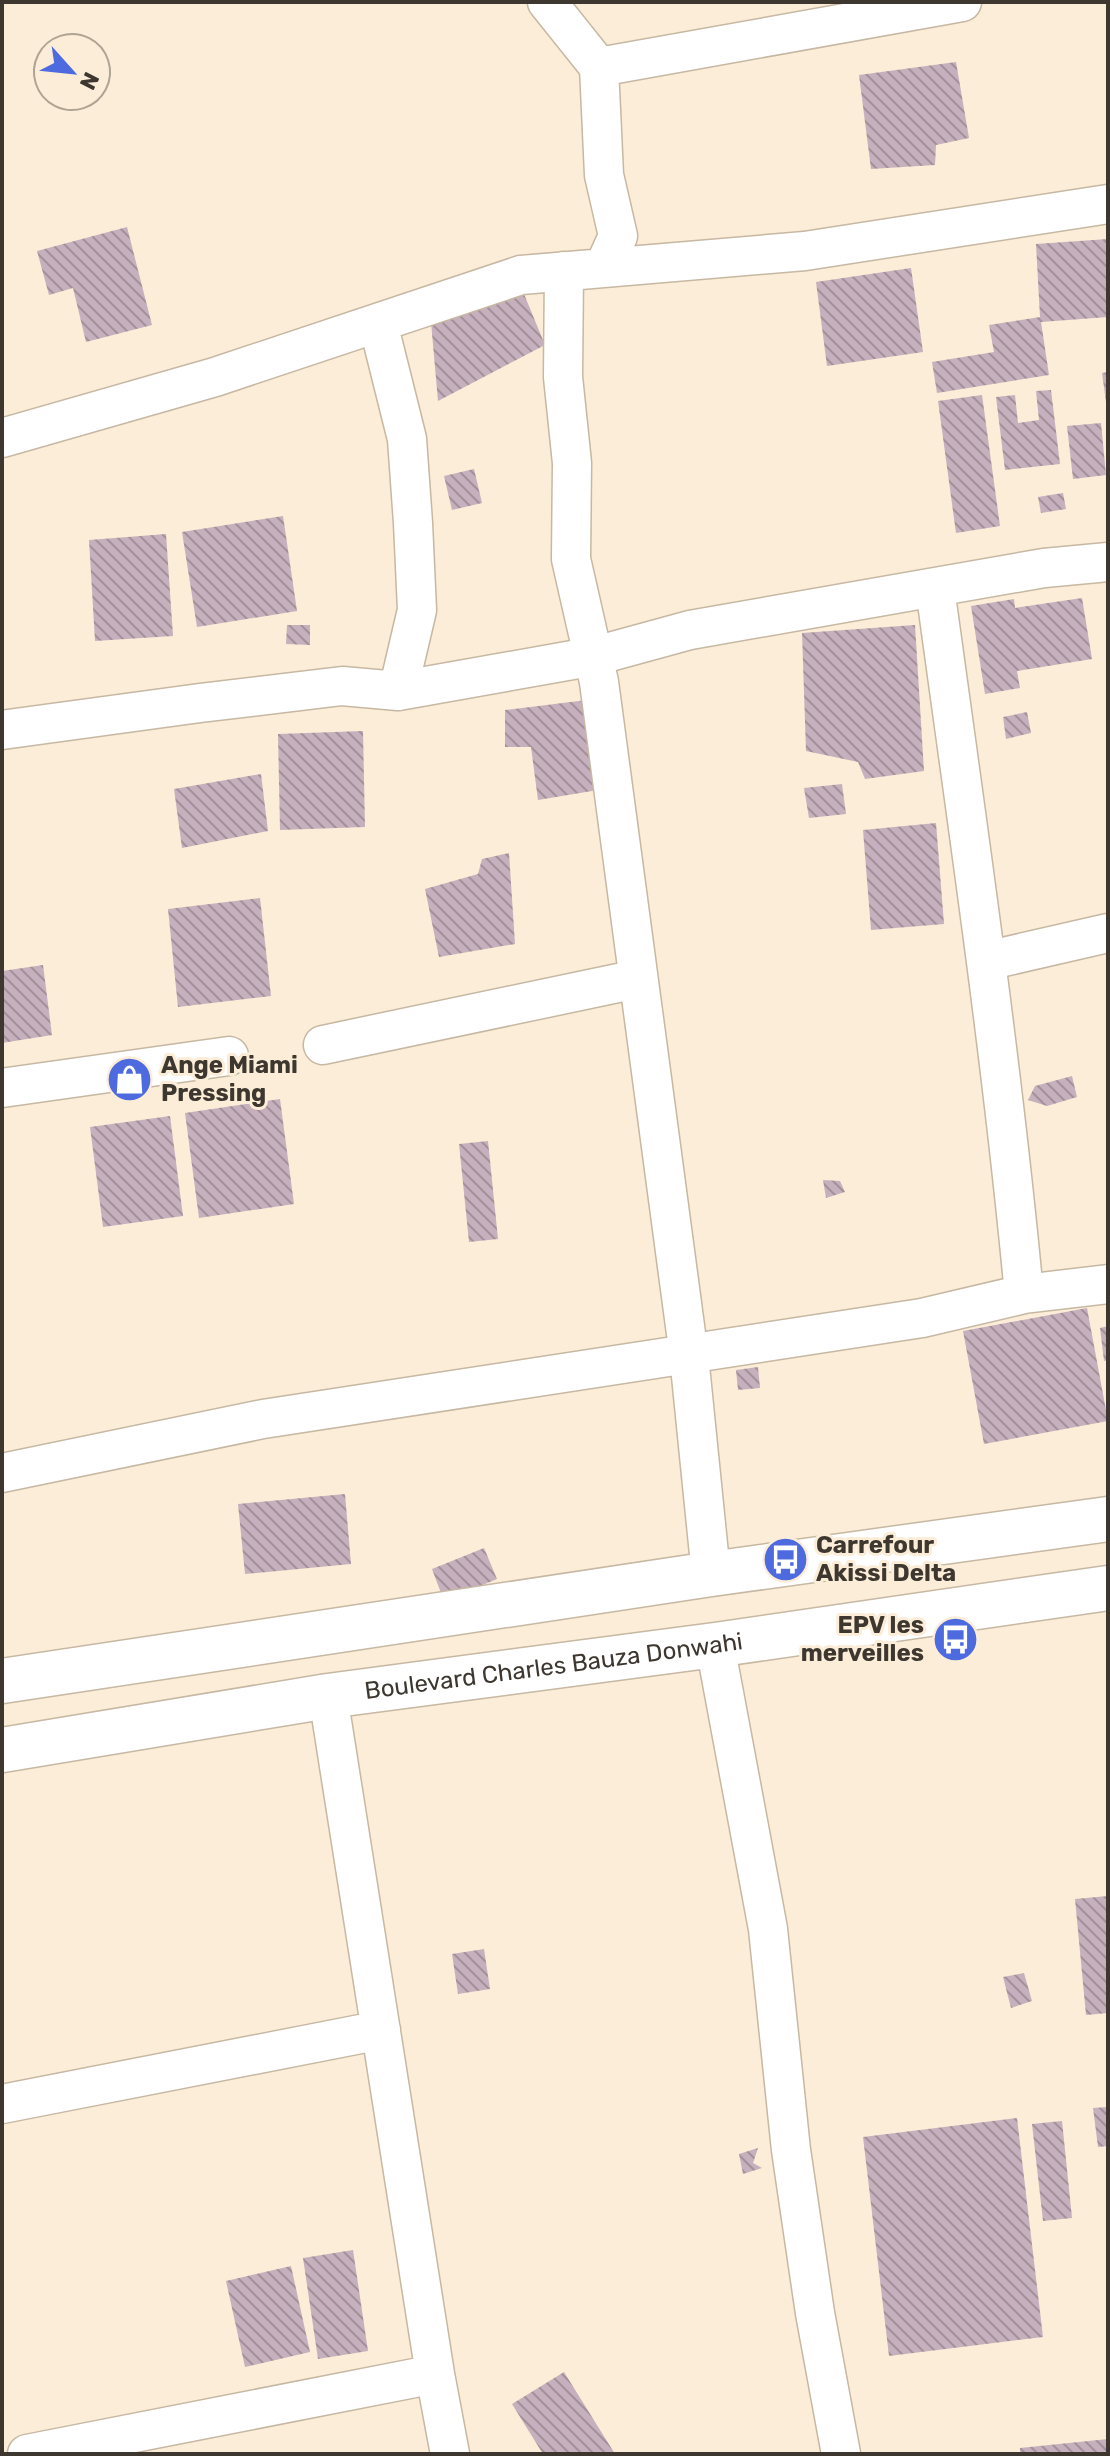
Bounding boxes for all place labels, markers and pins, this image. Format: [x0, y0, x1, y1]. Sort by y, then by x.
place label: Ange Miami Pressing [161, 1051, 298, 1107]
shop icon: Ange Miami Pressing [106, 1055, 154, 1103]
place label: Carrefour Akissi Delta [816, 1531, 956, 1587]
bus stop icon: Carrefour Akissi Delta [761, 1535, 809, 1583]
place label: EPV les merveilles [801, 1611, 924, 1667]
bus stop icon: EPV les merveilles [931, 1615, 979, 1663]

